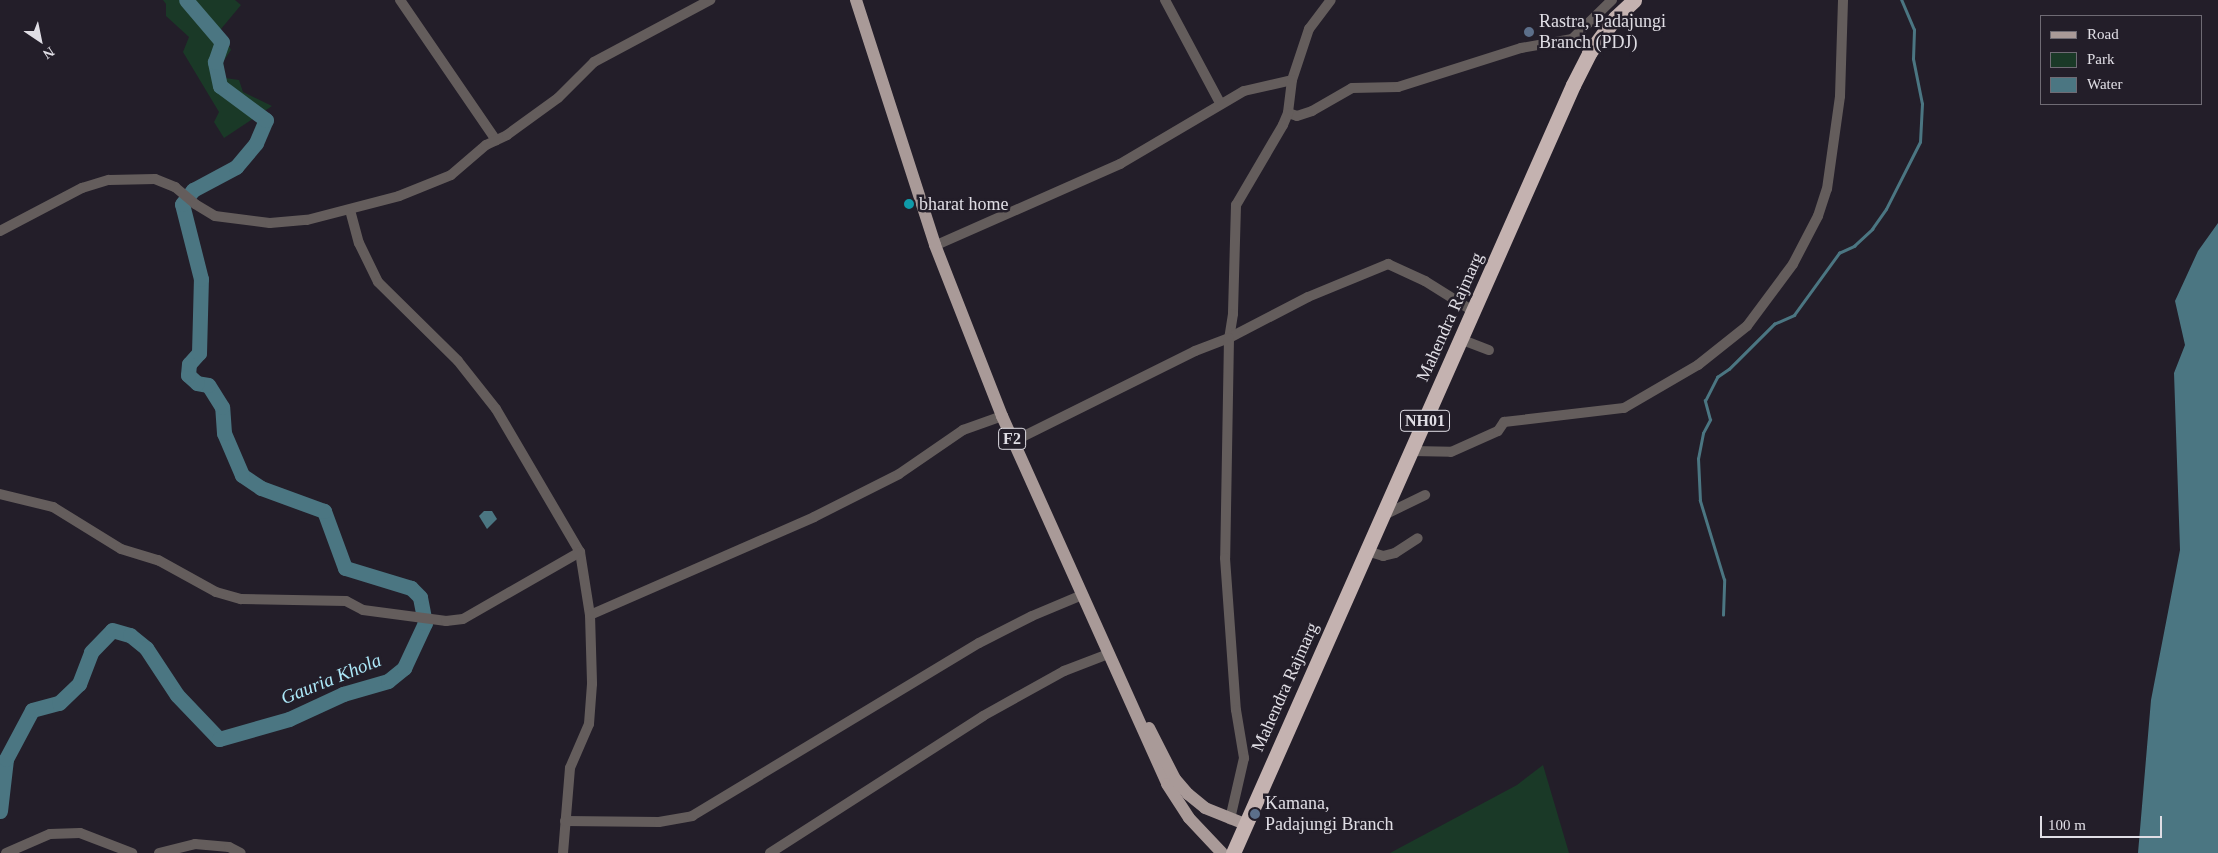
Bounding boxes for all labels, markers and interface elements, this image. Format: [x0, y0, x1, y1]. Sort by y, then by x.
place label: Rastra, Padajungi Branch (PDJ) [1539, 11, 1666, 54]
north arrow [15, 15, 65, 65]
legend [2040, 15, 2203, 105]
marker: Rastra, Padajungi Branch (PDJ) [1523, 26, 1535, 38]
text: Road [2087, 26, 2119, 42]
text: N [40, 44, 57, 62]
text: Park [2087, 51, 2115, 67]
text: Water [2087, 76, 2122, 92]
place label: bharat home [919, 193, 1008, 215]
marker: bharat home [903, 198, 915, 210]
street label: Mahendra Rajmarg [1412, 249, 1488, 385]
road number: NH01 [1400, 408, 1450, 434]
road number: F2 [997, 426, 1027, 452]
street label: Mahendra Rajmarg [1247, 619, 1323, 755]
water label: Gauria Khola [278, 649, 384, 709]
place label: Kamana, Padajungi Branch [1265, 793, 1393, 836]
scale bar [2043, 806, 2166, 838]
marker: Kamana, Padajungi Branch [1249, 808, 1261, 820]
text: 100 m [2048, 817, 2086, 833]

